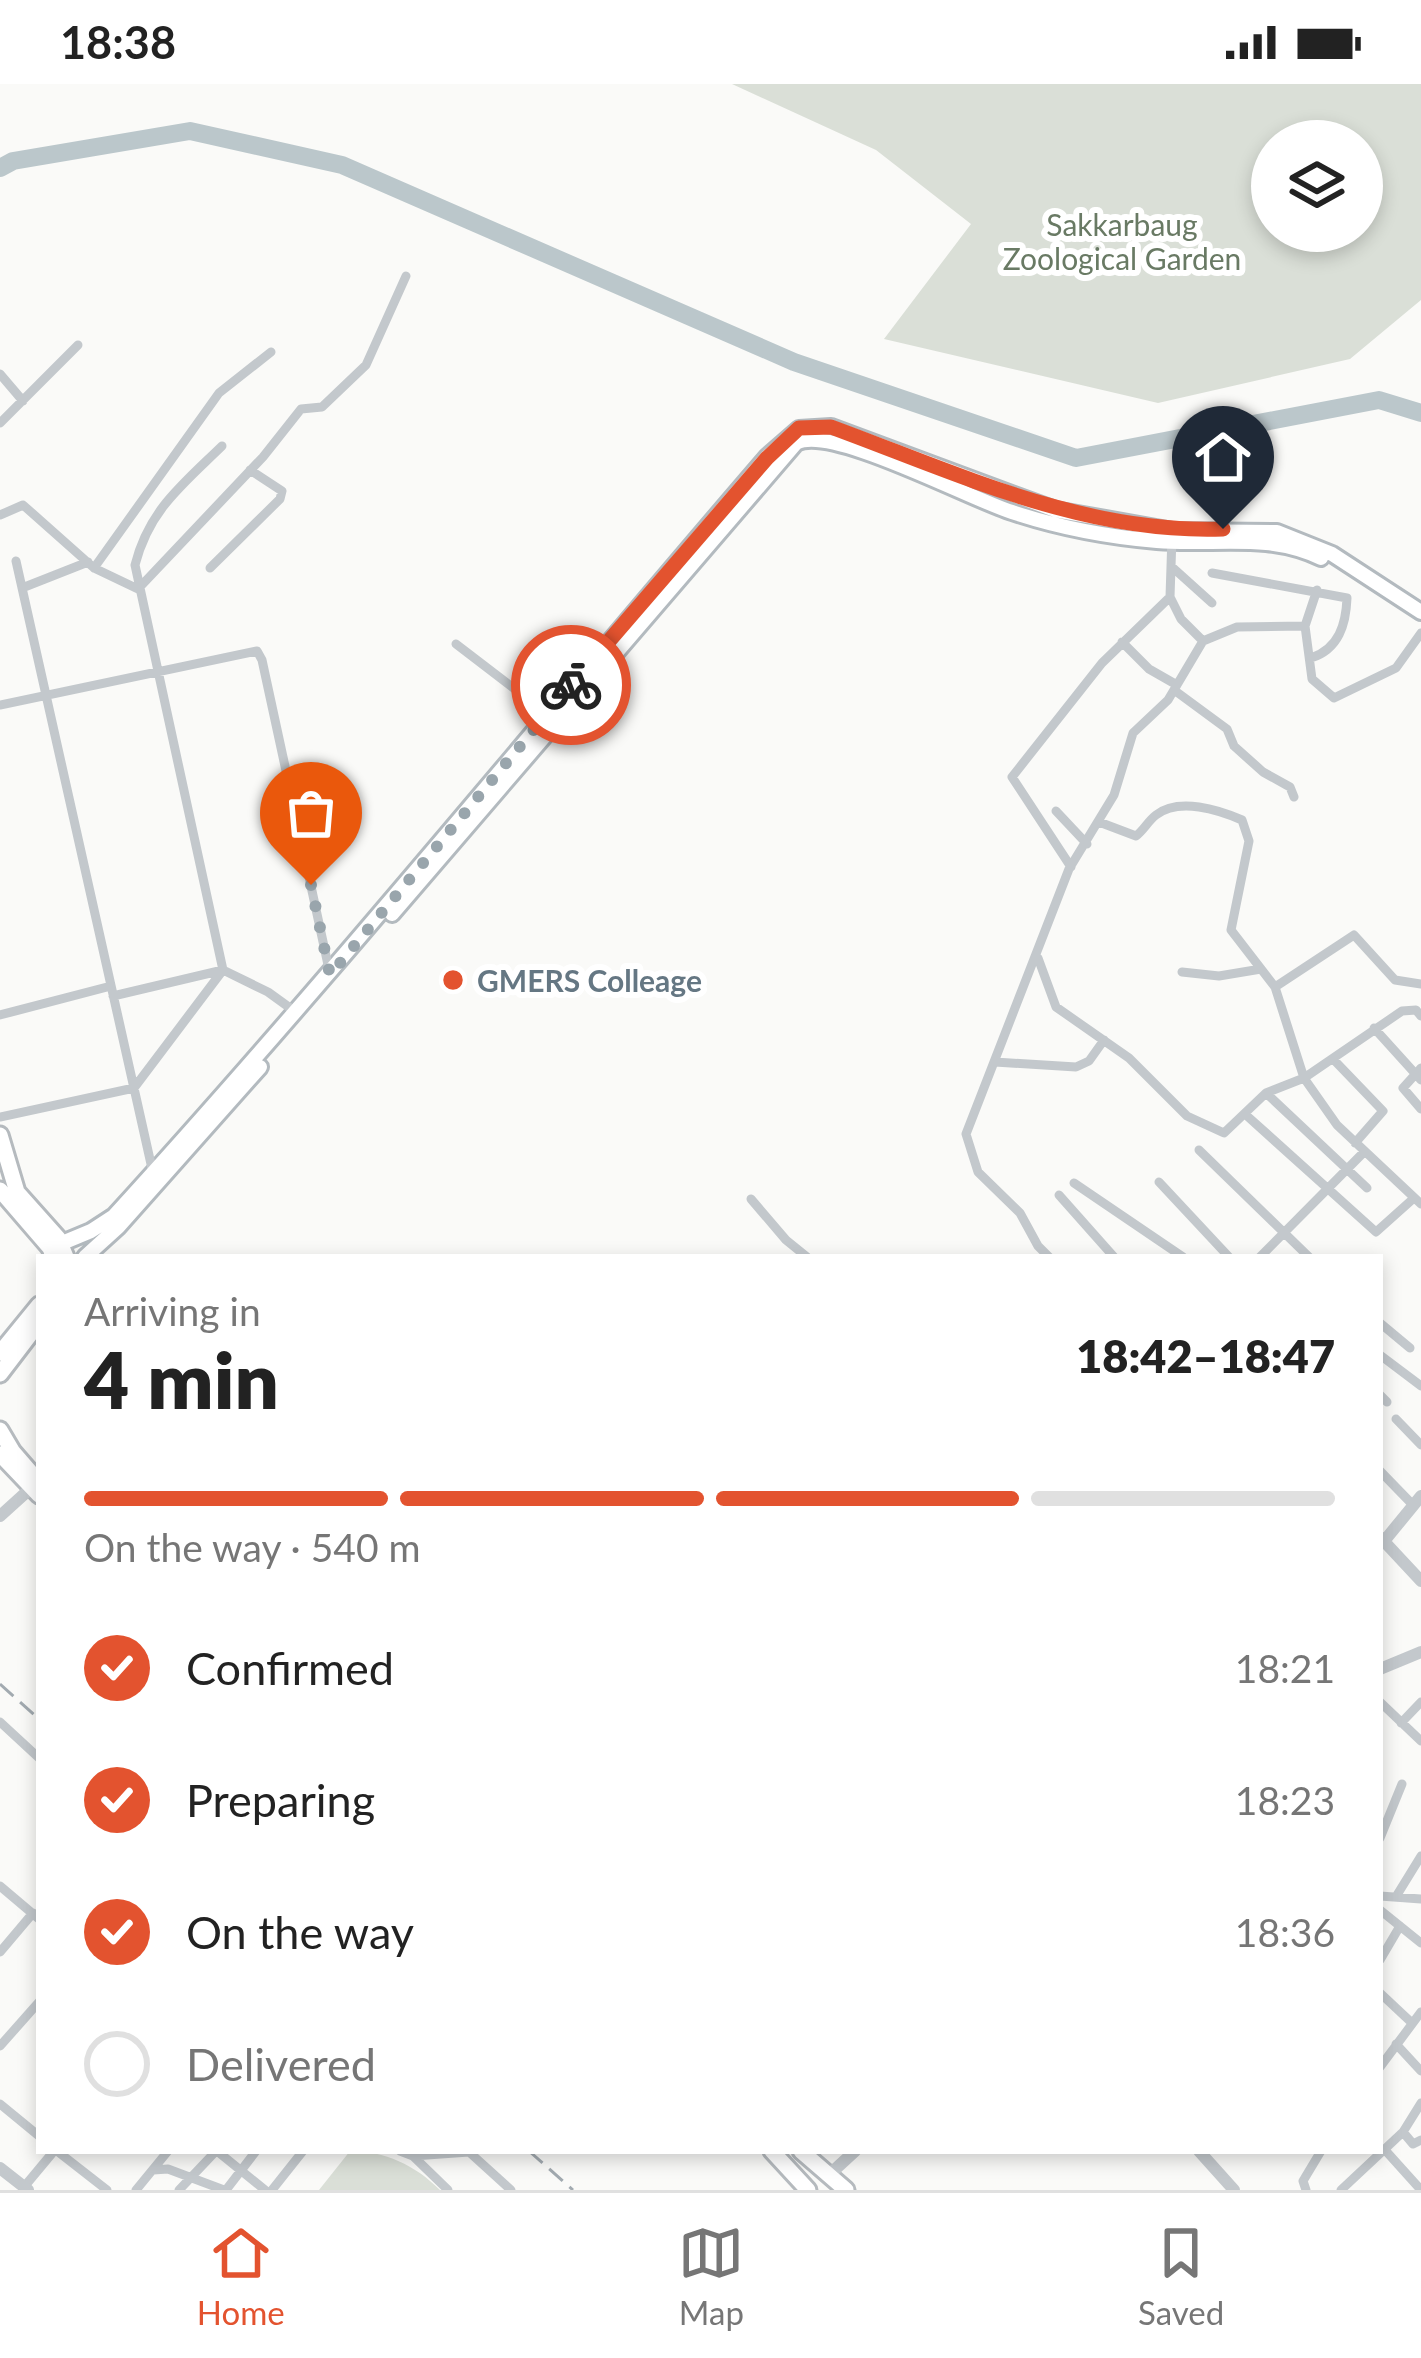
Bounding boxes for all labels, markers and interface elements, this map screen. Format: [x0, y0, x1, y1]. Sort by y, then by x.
text: 18:38 [60, 15, 176, 69]
map controls [1251, 120, 1383, 252]
button: layers [1251, 120, 1383, 252]
park label: Sakkarbaug Zoological Garden [1003, 206, 1241, 276]
pin [1172, 406, 1274, 529]
icon: home [1190, 424, 1256, 490]
courier [511, 625, 631, 745]
icon: bike [538, 652, 604, 718]
pin [260, 762, 362, 885]
icon: bag [278, 780, 344, 846]
place label: GMERS Colleage [477, 962, 702, 998]
marker: GMERS Colleage [440, 967, 466, 993]
text: Arriving in [84, 1288, 261, 1334]
text: 18:42–18:47 [1076, 1329, 1335, 1383]
text: 4 min [84, 1332, 279, 1426]
text: On the way · 540 m [84, 1524, 421, 1570]
icon: check [84, 1635, 150, 1701]
text: Confirmed [186, 1641, 394, 1695]
text: 18:21 [1235, 1645, 1335, 1691]
icon: check [84, 1767, 150, 1833]
text: Preparing [186, 1773, 375, 1827]
text: 18:23 [1235, 1777, 1335, 1823]
icon: check [84, 1899, 150, 1965]
text: On the way [186, 1905, 414, 1959]
text: 18:36 [1235, 1909, 1335, 1955]
text: Delivered [186, 2037, 376, 2091]
tab: Home [197, 2220, 285, 2332]
tab: Map [678, 2220, 744, 2332]
tab: Saved [1138, 2220, 1224, 2332]

